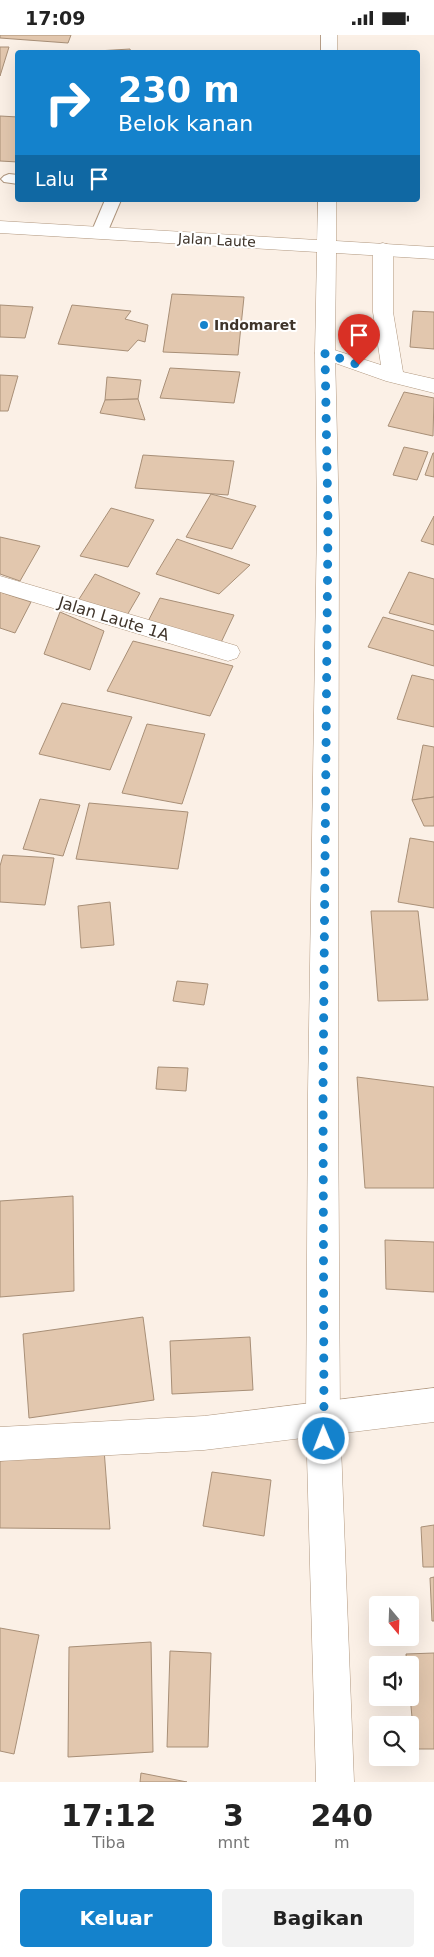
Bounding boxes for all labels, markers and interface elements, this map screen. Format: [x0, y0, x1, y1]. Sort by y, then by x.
text: 17:09 [25, 7, 85, 29]
icon: right [35, 70, 100, 135]
text: 230 m [118, 70, 240, 110]
text: Belok kanan [118, 111, 253, 136]
icon: arrive [85, 165, 113, 193]
text: Lalu [35, 168, 75, 190]
street label: Jalan Laute [177, 230, 256, 250]
pin [338, 314, 380, 365]
place label: Indomaret [214, 317, 296, 333]
marker: Indomaret [198, 319, 210, 331]
icon: arrive [345, 321, 373, 349]
street label: Jalan Laute 1A [55, 592, 172, 644]
position arrow [297, 1412, 349, 1464]
north arrow [369, 1596, 419, 1646]
map controls [369, 1596, 419, 1766]
button: sound [369, 1656, 419, 1706]
button: search [369, 1716, 419, 1766]
text: 17:12 [61, 1798, 156, 1833]
text: 3 [223, 1798, 244, 1833]
text: 240 [310, 1798, 373, 1833]
text: Tiba [92, 1833, 126, 1852]
text: mnt [217, 1833, 249, 1852]
text: m [334, 1833, 350, 1852]
button: Keluar [20, 1889, 212, 1947]
button: Bagikan [222, 1889, 414, 1947]

